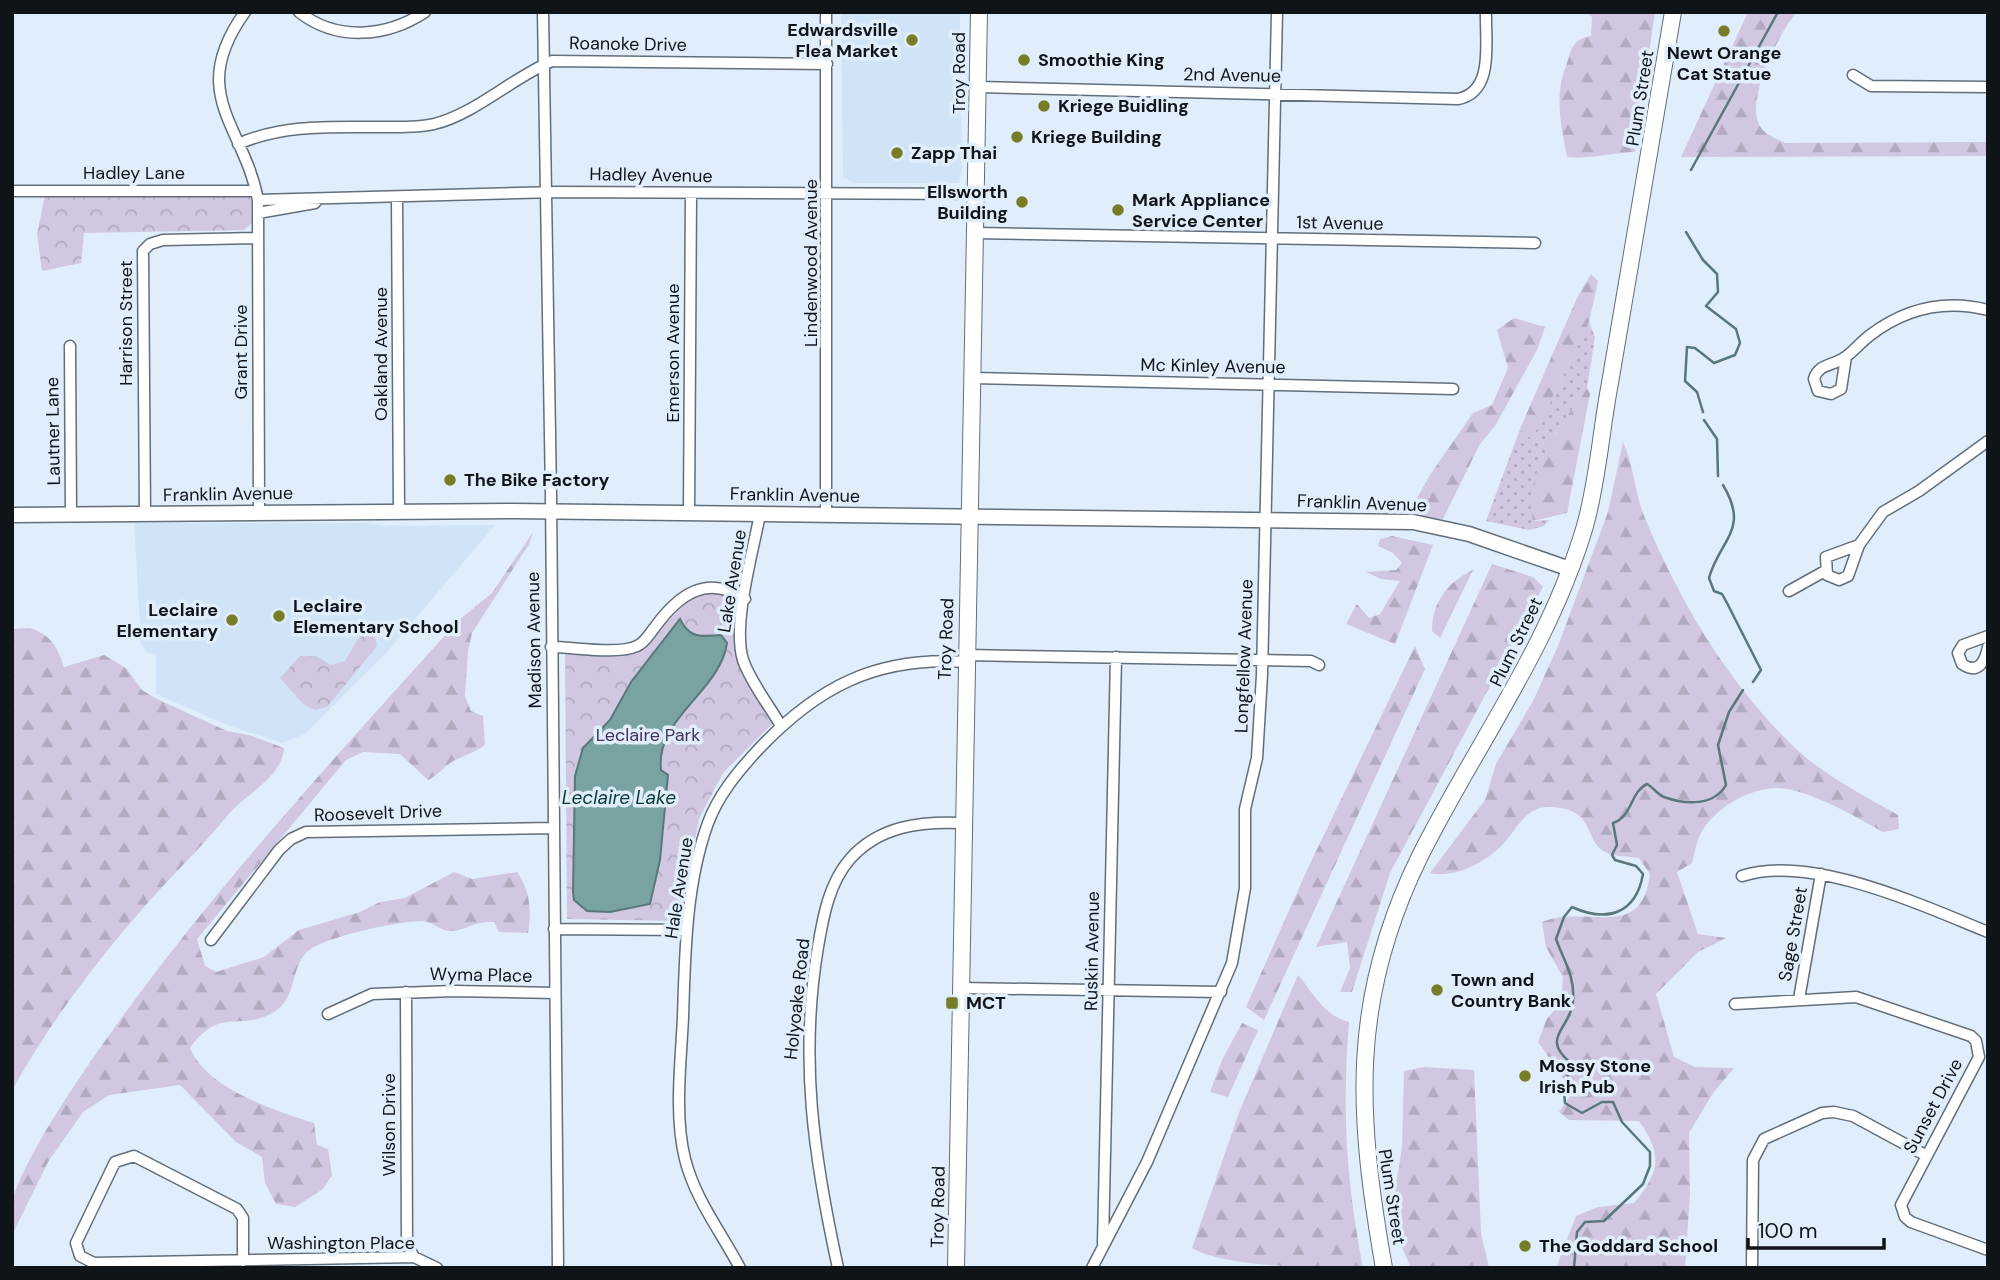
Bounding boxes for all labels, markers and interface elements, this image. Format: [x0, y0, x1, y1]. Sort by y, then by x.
place label: Edwardsville Flea Market [787, 18, 898, 63]
marker: Newt Orange Cat Statue [1716, 23, 1732, 39]
street label: Roanoke Drive [569, 31, 687, 57]
marker: Edwardsville Flea Market [904, 32, 920, 48]
street label: Troy Road [947, 32, 971, 114]
place label: Newt Orange Cat Statue [1667, 41, 1782, 86]
place label: Smoothie King [1038, 48, 1165, 72]
street label: Plum Street [1621, 48, 1659, 148]
marker: Smoothie King [1016, 52, 1032, 68]
street label: 2nd Avenue [1183, 62, 1281, 88]
place label: Kriege Buidling [1058, 94, 1189, 118]
marker: Kriege Buidling [1036, 98, 1052, 114]
place label: Kriege Building [1031, 125, 1162, 149]
marker: Kriege Building [1009, 129, 1025, 145]
place label: Zapp Thai [911, 141, 997, 165]
marker: Zapp Thai [889, 145, 905, 161]
street label: Hadley Lane [83, 161, 185, 185]
street label: Hadley Avenue [589, 162, 713, 188]
street label: Lindenwood Avenue [799, 179, 823, 347]
place label: Ellsworth Building [927, 180, 1008, 225]
place label: Mark Appliance Service Center [1132, 188, 1270, 233]
marker: Ellsworth Building [1014, 194, 1030, 210]
marker: Mark Appliance Service Center [1110, 202, 1126, 218]
street label: 1st Avenue [1296, 210, 1384, 236]
street label: Harrison Street [114, 260, 138, 386]
street label: Emerson Avenue [661, 283, 685, 423]
street label: Oakland Avenue [369, 287, 393, 421]
street label: Grant Drive [229, 305, 253, 399]
street label: Mc Kinley Avenue [1140, 353, 1286, 379]
street label: Lautner Lane [40, 377, 66, 485]
place label: The Bike Factory [464, 468, 610, 492]
marker: The Bike Factory [442, 472, 458, 488]
street label: Franklin Avenue [163, 481, 293, 507]
street label: Franklin Avenue [730, 482, 860, 508]
street label: Franklin Avenue [1297, 489, 1427, 517]
street label: Lake Avenue [712, 528, 752, 634]
street label: Madison Avenue [521, 572, 547, 708]
street label: Longfellow Avenue [1229, 579, 1259, 733]
street label: Plum Street [1484, 593, 1548, 691]
place label: Leclaire Elementary School [293, 594, 459, 639]
place label: Leclaire Elementary [116, 598, 218, 643]
street label: Troy Road [933, 598, 959, 680]
marker: Leclaire Elementary School [271, 608, 287, 624]
marker: Leclaire Elementary [224, 612, 240, 628]
park label: Leclaire Park [596, 723, 700, 747]
water label: Leclaire Lake [562, 785, 676, 810]
street label: Roosevelt Drive [314, 799, 442, 827]
street label: Hale Avenue [659, 836, 699, 940]
street label: Sage Street [1773, 885, 1813, 983]
street label: Ruskin Avenue [1079, 891, 1105, 1011]
street label: Holyoake Road [779, 937, 815, 1061]
street label: Wyma Place [429, 962, 533, 988]
place label: Town and Country Bank [1451, 968, 1572, 1013]
marker: Town and Country Bank [1429, 982, 1445, 998]
place label: MCT [966, 991, 1006, 1015]
marker: MCT [944, 995, 960, 1011]
place label: Mossy Stone Irish Pub [1539, 1054, 1651, 1099]
street label: Sunset Drive [1898, 1054, 1968, 1158]
marker: Mossy Stone Irish Pub [1517, 1068, 1533, 1084]
street label: Wilson Drive [377, 1073, 401, 1177]
street label: Plum Street [1373, 1147, 1411, 1247]
street label: Troy Road [925, 1166, 951, 1248]
scale bar [1748, 1206, 1884, 1250]
text: 100 m [1758, 1217, 1818, 1245]
street label: Washington Place [267, 1231, 415, 1255]
place label: The Goddard School [1539, 1234, 1718, 1258]
marker: The Goddard School [1517, 1238, 1533, 1254]

